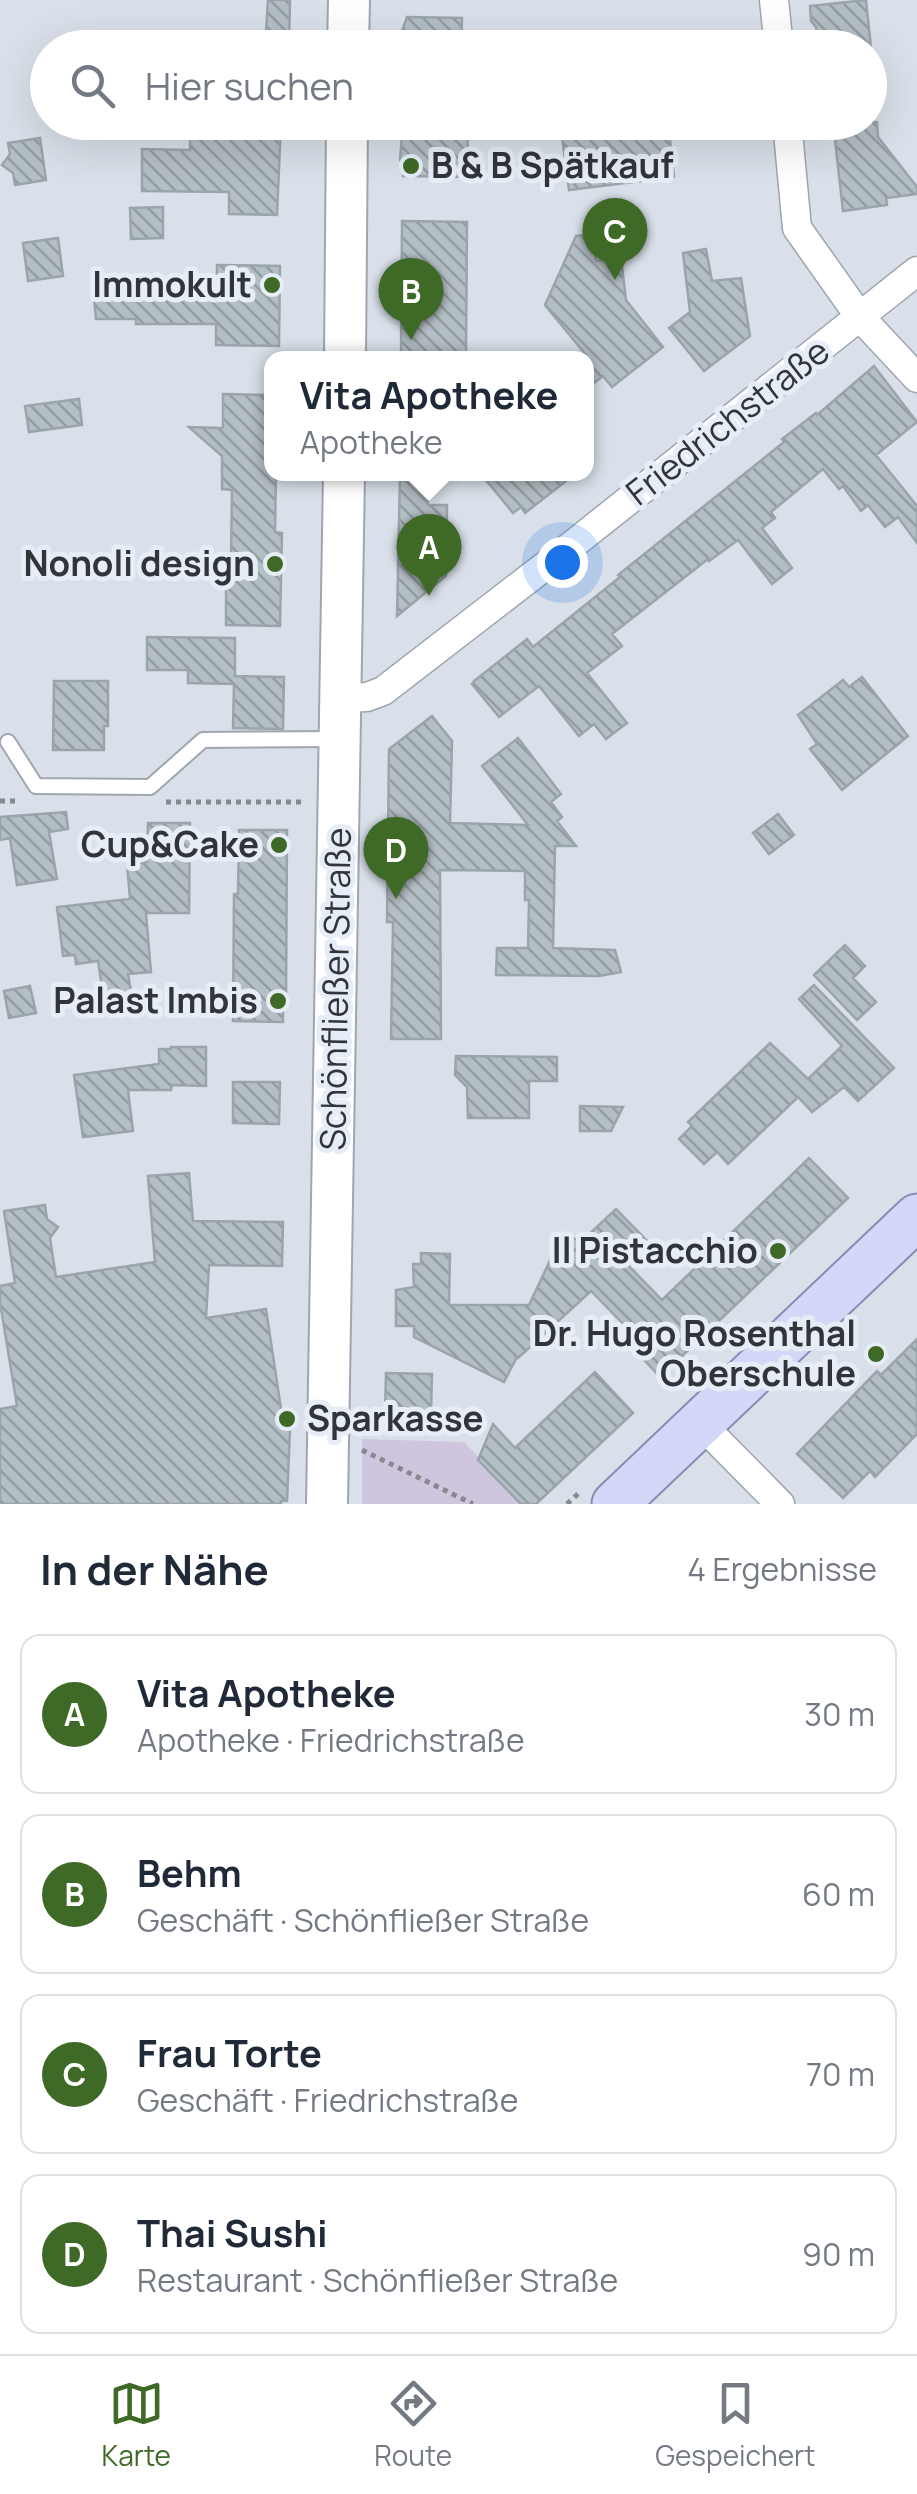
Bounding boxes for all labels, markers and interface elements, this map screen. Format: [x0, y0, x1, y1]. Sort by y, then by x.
search box [30, 30, 887, 140]
icon: search [65, 58, 120, 113]
text: Hier suchen [145, 59, 354, 111]
place label: B & B Spätkauf [431, 141, 674, 189]
marker: B & B Spätkauf [400, 155, 422, 177]
pin: C [582, 198, 648, 280]
pin: B [378, 258, 444, 340]
place label: Immokult [92, 260, 252, 308]
marker: Immokult [261, 274, 283, 296]
street label: Friedrichstraße [616, 327, 839, 516]
popup [264, 351, 594, 481]
text: Vita Apotheke [300, 368, 558, 420]
text: Apotheke [300, 420, 443, 464]
pin: A [396, 514, 462, 596]
your location [537, 537, 588, 588]
place label: Nonoli design [23, 539, 255, 587]
marker: Nonoli design [264, 553, 286, 575]
pin: D [364, 816, 428, 899]
place label: Cup&Cake [81, 820, 259, 868]
street label: Schönfließer Straße [308, 827, 362, 1151]
marker: Cup&Cake [268, 834, 290, 856]
place label: Palast Imbis [53, 976, 258, 1024]
marker: Palast Imbis [267, 990, 289, 1012]
place label: Il Pistacchio [552, 1226, 758, 1274]
marker: Il Pistacchio [767, 1240, 789, 1262]
place label: Dr. Hugo Rosenthal Oberschule [533, 1309, 856, 1397]
marker: Dr. Hugo Rosenthal Oberschule [865, 1343, 887, 1365]
place label: Sparkasse [307, 1394, 484, 1442]
marker: Sparkasse [276, 1408, 298, 1430]
text: In der Nähe [40, 1540, 269, 1598]
text: 4 Ergebnisse [687, 1547, 877, 1591]
text: Vita Apotheke [137, 1666, 396, 1718]
text: A [64, 1692, 85, 1736]
text: 30 m [804, 1692, 875, 1736]
text: Apotheke · Friedrichstraße [137, 1718, 525, 1762]
text: Behm [137, 1846, 242, 1898]
text: B [64, 1872, 85, 1916]
text: 60 m [802, 1872, 875, 1916]
text: Geschäft · Schönfließer Straße [137, 1898, 589, 1942]
text: Frau Torte [137, 2026, 322, 2078]
text: C [63, 2052, 86, 2096]
text: 70 m [806, 2052, 875, 2096]
text: Geschäft · Friedrichstraße [137, 2078, 518, 2122]
text: Thai Sushi [137, 2206, 328, 2258]
text: D [63, 2232, 86, 2276]
text: 90 m [802, 2232, 875, 2276]
text: Restaurant · Schönfließer Straße [137, 2258, 618, 2302]
tab: Karte [102, 2376, 171, 2474]
tab: Route [374, 2376, 452, 2474]
tab: Gespeichert [655, 2376, 815, 2474]

